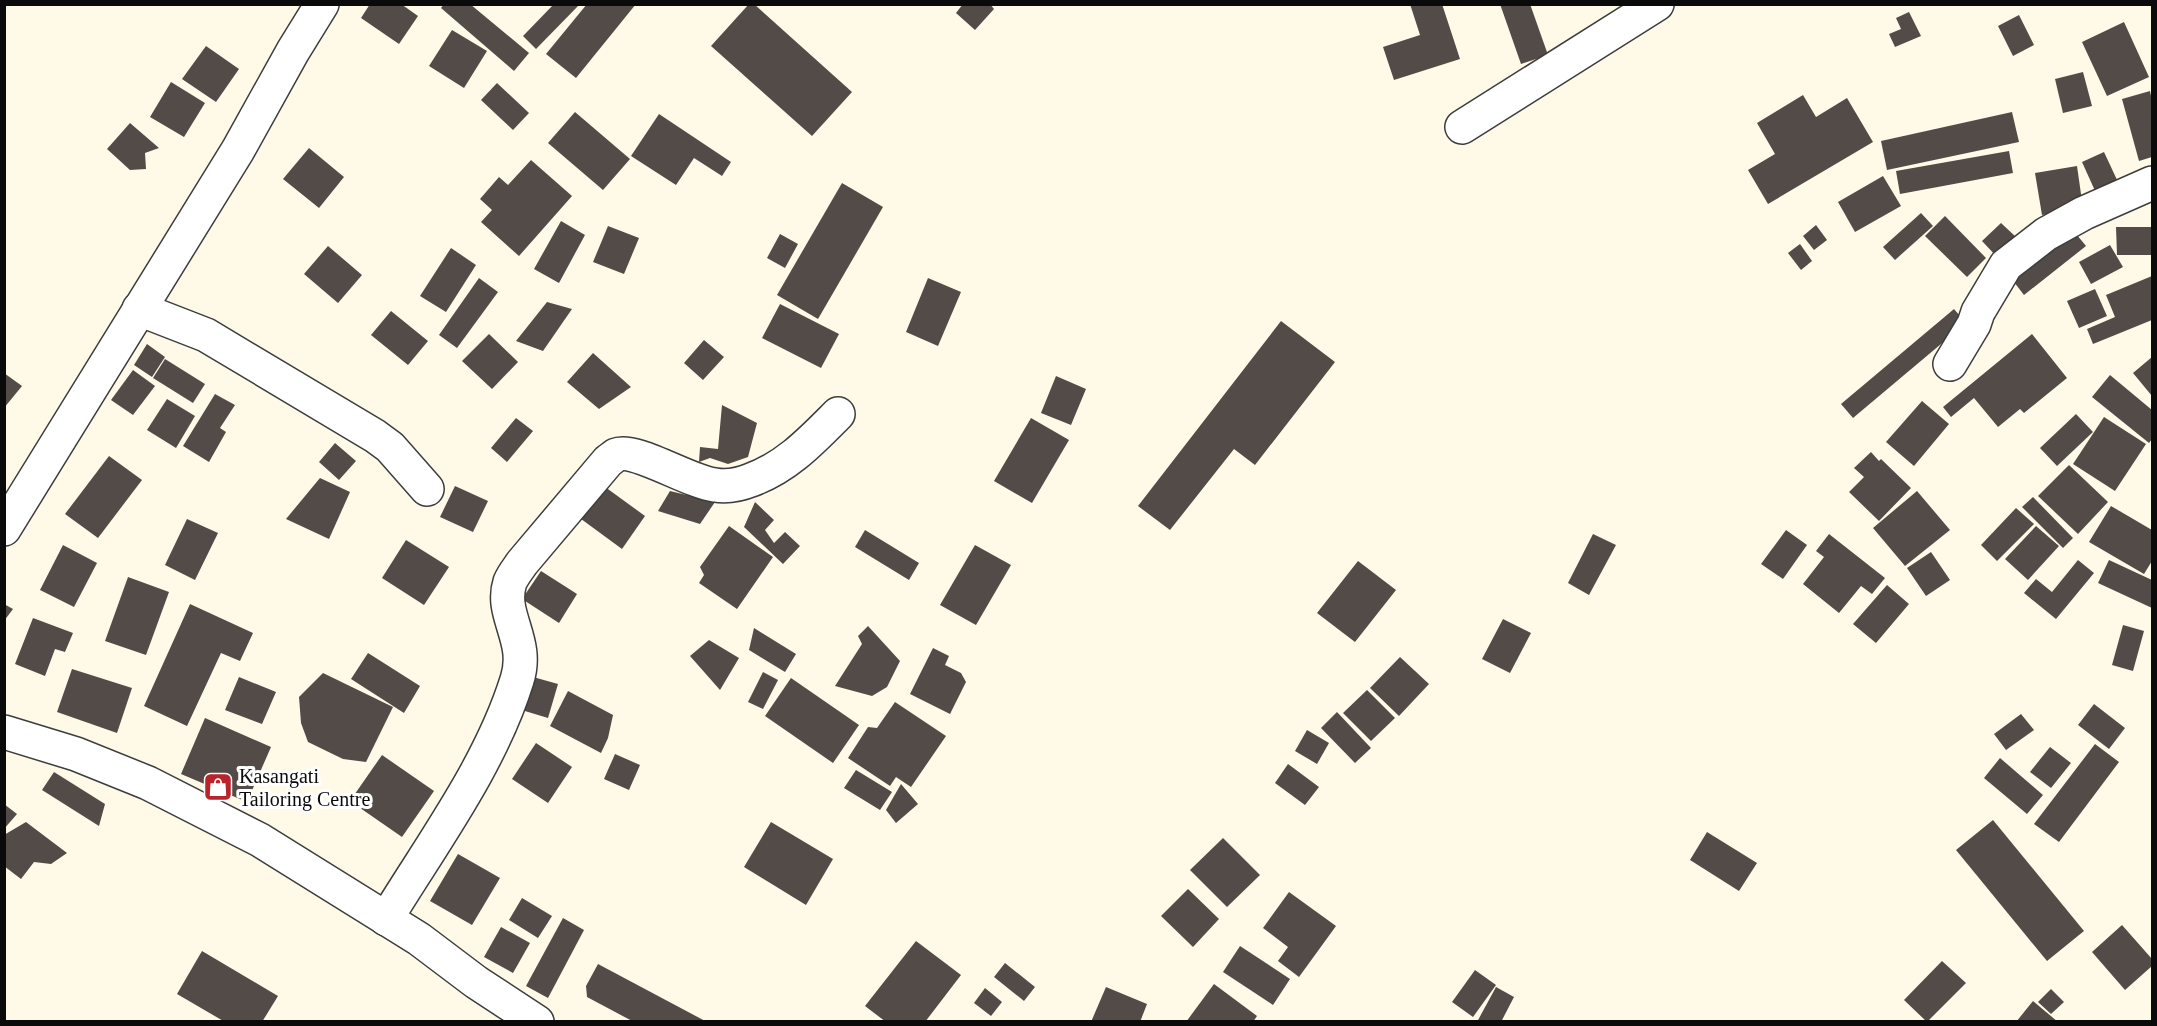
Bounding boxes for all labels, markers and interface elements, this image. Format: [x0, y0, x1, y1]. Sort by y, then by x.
place label: Kasangati Tailoring Centre [239, 765, 370, 811]
shop icon: Kasangati Tailoring Centre [202, 771, 234, 803]

